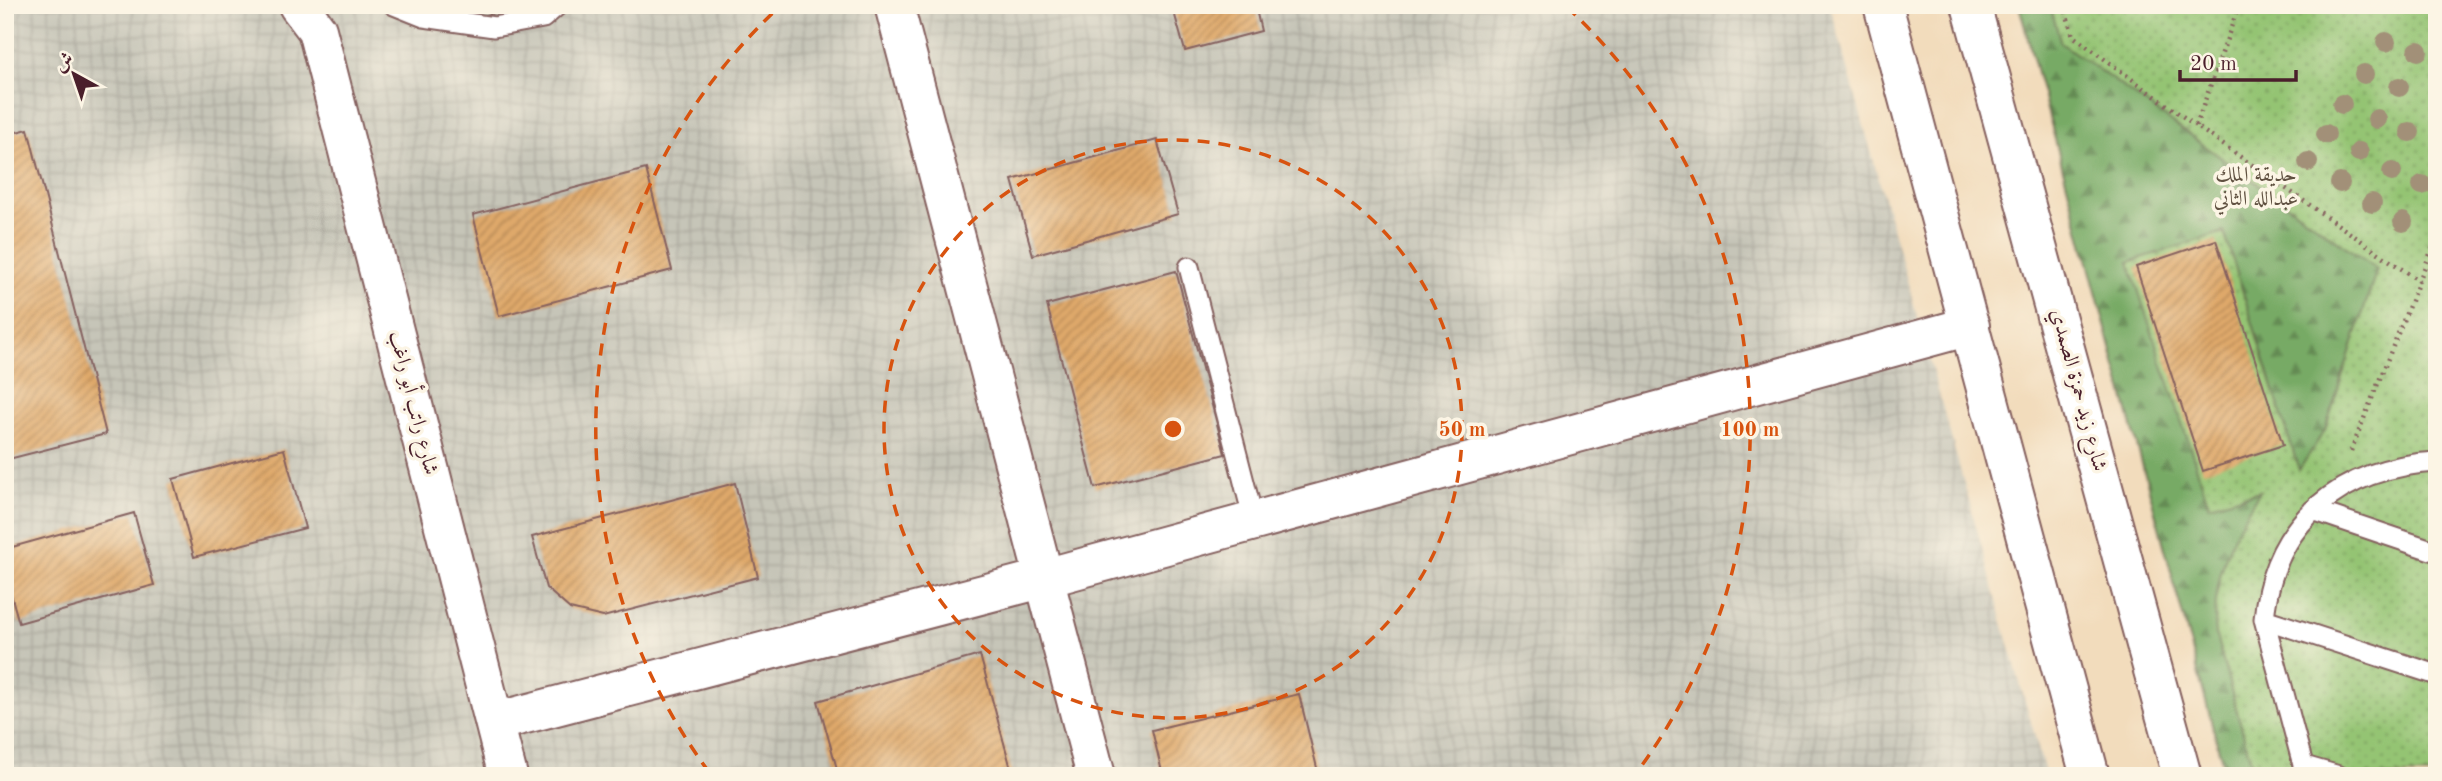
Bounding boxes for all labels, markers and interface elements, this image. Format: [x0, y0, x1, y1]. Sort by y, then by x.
north arrow [38, 38, 108, 108]
scale bar [2180, 38, 2295, 82]
text: ش [51, 50, 78, 76]
text: 20 m [2190, 54, 2237, 75]
park label: حديقة الملك عبدالله الثاني [2214, 165, 2298, 215]
street label: شارع زيد حمزة الصمدي [2040, 307, 2110, 475]
street label: شارع راتب أبو راغب [379, 327, 447, 479]
centre of rings [1161, 417, 1185, 441]
text: 50 m [1438, 420, 1486, 441]
text: 100 m [1720, 420, 1780, 441]

